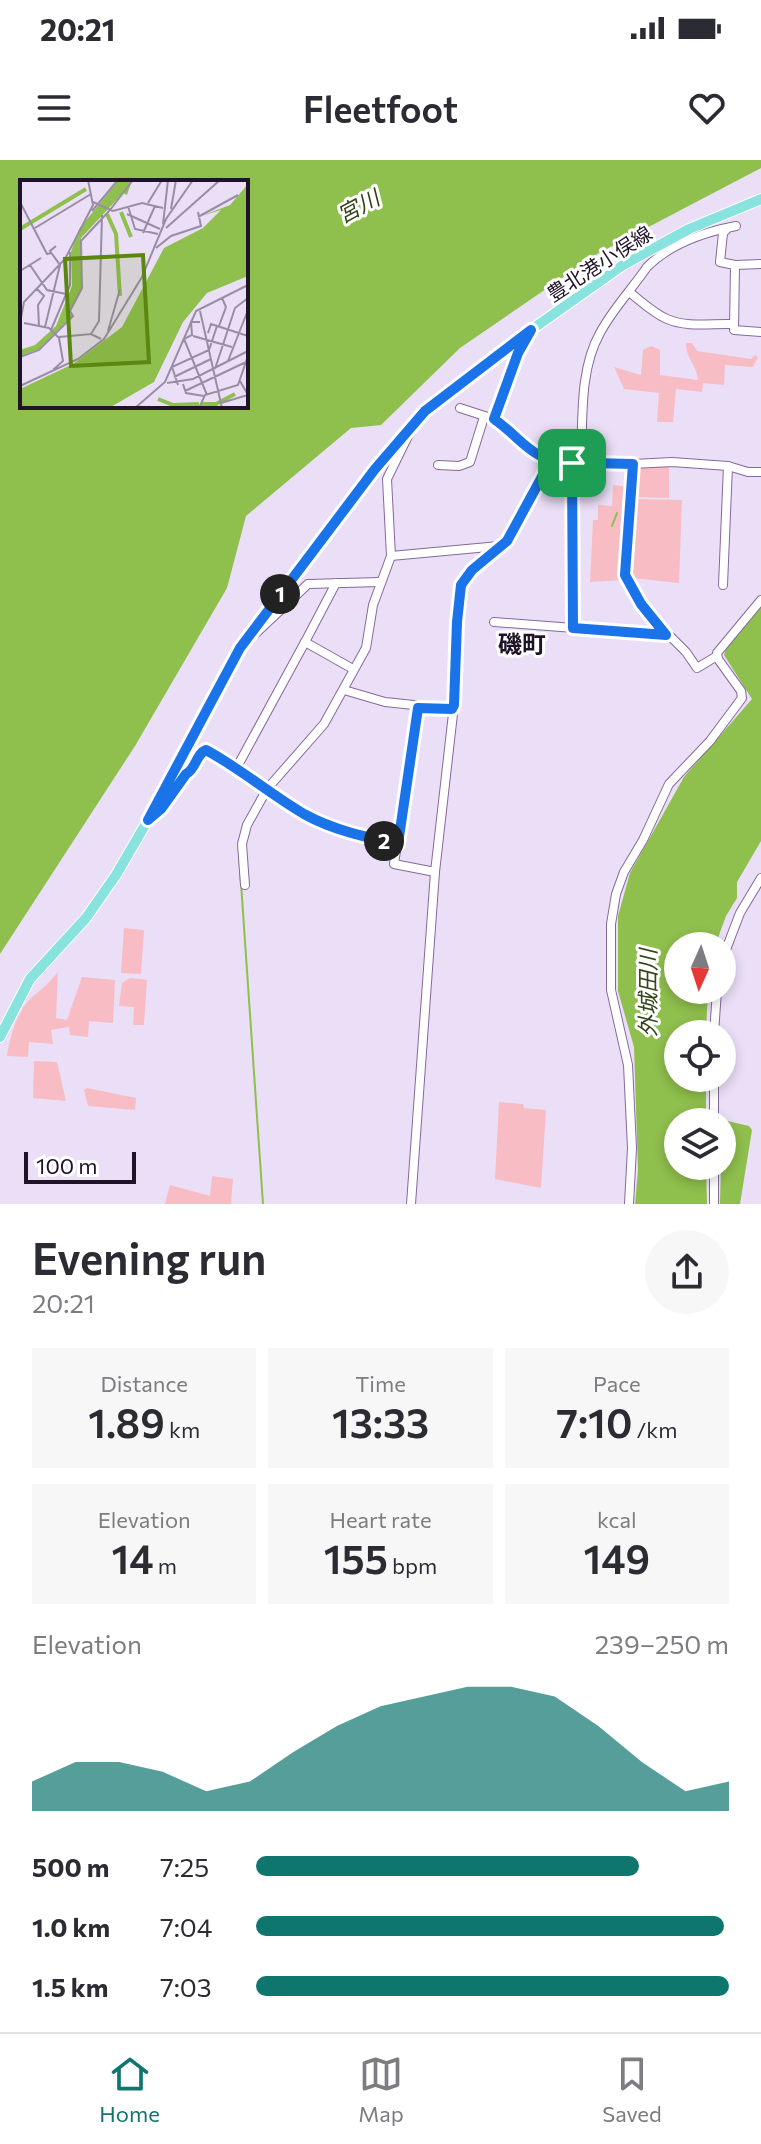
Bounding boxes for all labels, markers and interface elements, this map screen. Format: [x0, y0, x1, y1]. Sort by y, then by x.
text: 20:21 [40, 10, 115, 47]
icon: menu [32, 86, 76, 130]
text: Fleetfoot [303, 86, 458, 130]
icon: heart [685, 86, 729, 130]
inset map [20, 180, 248, 408]
water label: 宮川 [332, 183, 386, 228]
street label: 豊北港小俣線 [542, 220, 656, 306]
pin [538, 429, 606, 497]
icon: arrive [550, 441, 594, 485]
pin: 1 [260, 574, 300, 614]
text: 1 [275, 580, 285, 607]
district label: 磯町 [498, 629, 546, 658]
pin: 2 [364, 821, 404, 861]
text: 2 [378, 827, 390, 854]
north arrow [664, 932, 736, 1004]
map controls [664, 932, 736, 1180]
water label: 外城田川 [634, 947, 661, 1037]
button: locate [664, 1020, 736, 1092]
button: layers [664, 1108, 736, 1180]
scale bar [24, 1148, 136, 1184]
text: 100 m [36, 1152, 98, 1179]
text: Evening run [32, 1230, 266, 1284]
button: share [645, 1230, 729, 1314]
text: 20:21 [32, 1287, 95, 1318]
text: Distance [100, 1370, 188, 1397]
text: Time [355, 1370, 406, 1397]
text: Pace [593, 1370, 641, 1397]
text: 1.89 [88, 1397, 165, 1446]
text: 13:33 [332, 1397, 429, 1446]
text: 7:10 [556, 1397, 632, 1446]
text: km [165, 1416, 200, 1443]
text: /km [632, 1416, 677, 1443]
text: Elevation [98, 1506, 191, 1533]
text: Heart rate [329, 1506, 432, 1533]
text: kcal [597, 1506, 637, 1533]
text: 14 [111, 1533, 154, 1582]
text: 155 [324, 1533, 388, 1582]
text: 149 [583, 1533, 650, 1582]
text: m [154, 1552, 177, 1579]
text: bpm [388, 1552, 437, 1579]
text: Elevation [32, 1628, 142, 1659]
text: 239–250 m [595, 1628, 729, 1659]
text: 500 m [32, 1851, 109, 1882]
text: 7:25 [160, 1851, 209, 1882]
text: 1.0 km [32, 1911, 110, 1942]
text: 7:04 [160, 1911, 212, 1942]
text: 1.5 km [32, 1971, 108, 2002]
text: 7:03 [160, 1971, 212, 2002]
tab: Home [99, 2052, 160, 2127]
tab: Map [358, 2052, 404, 2127]
tab: Saved [602, 2052, 662, 2127]

